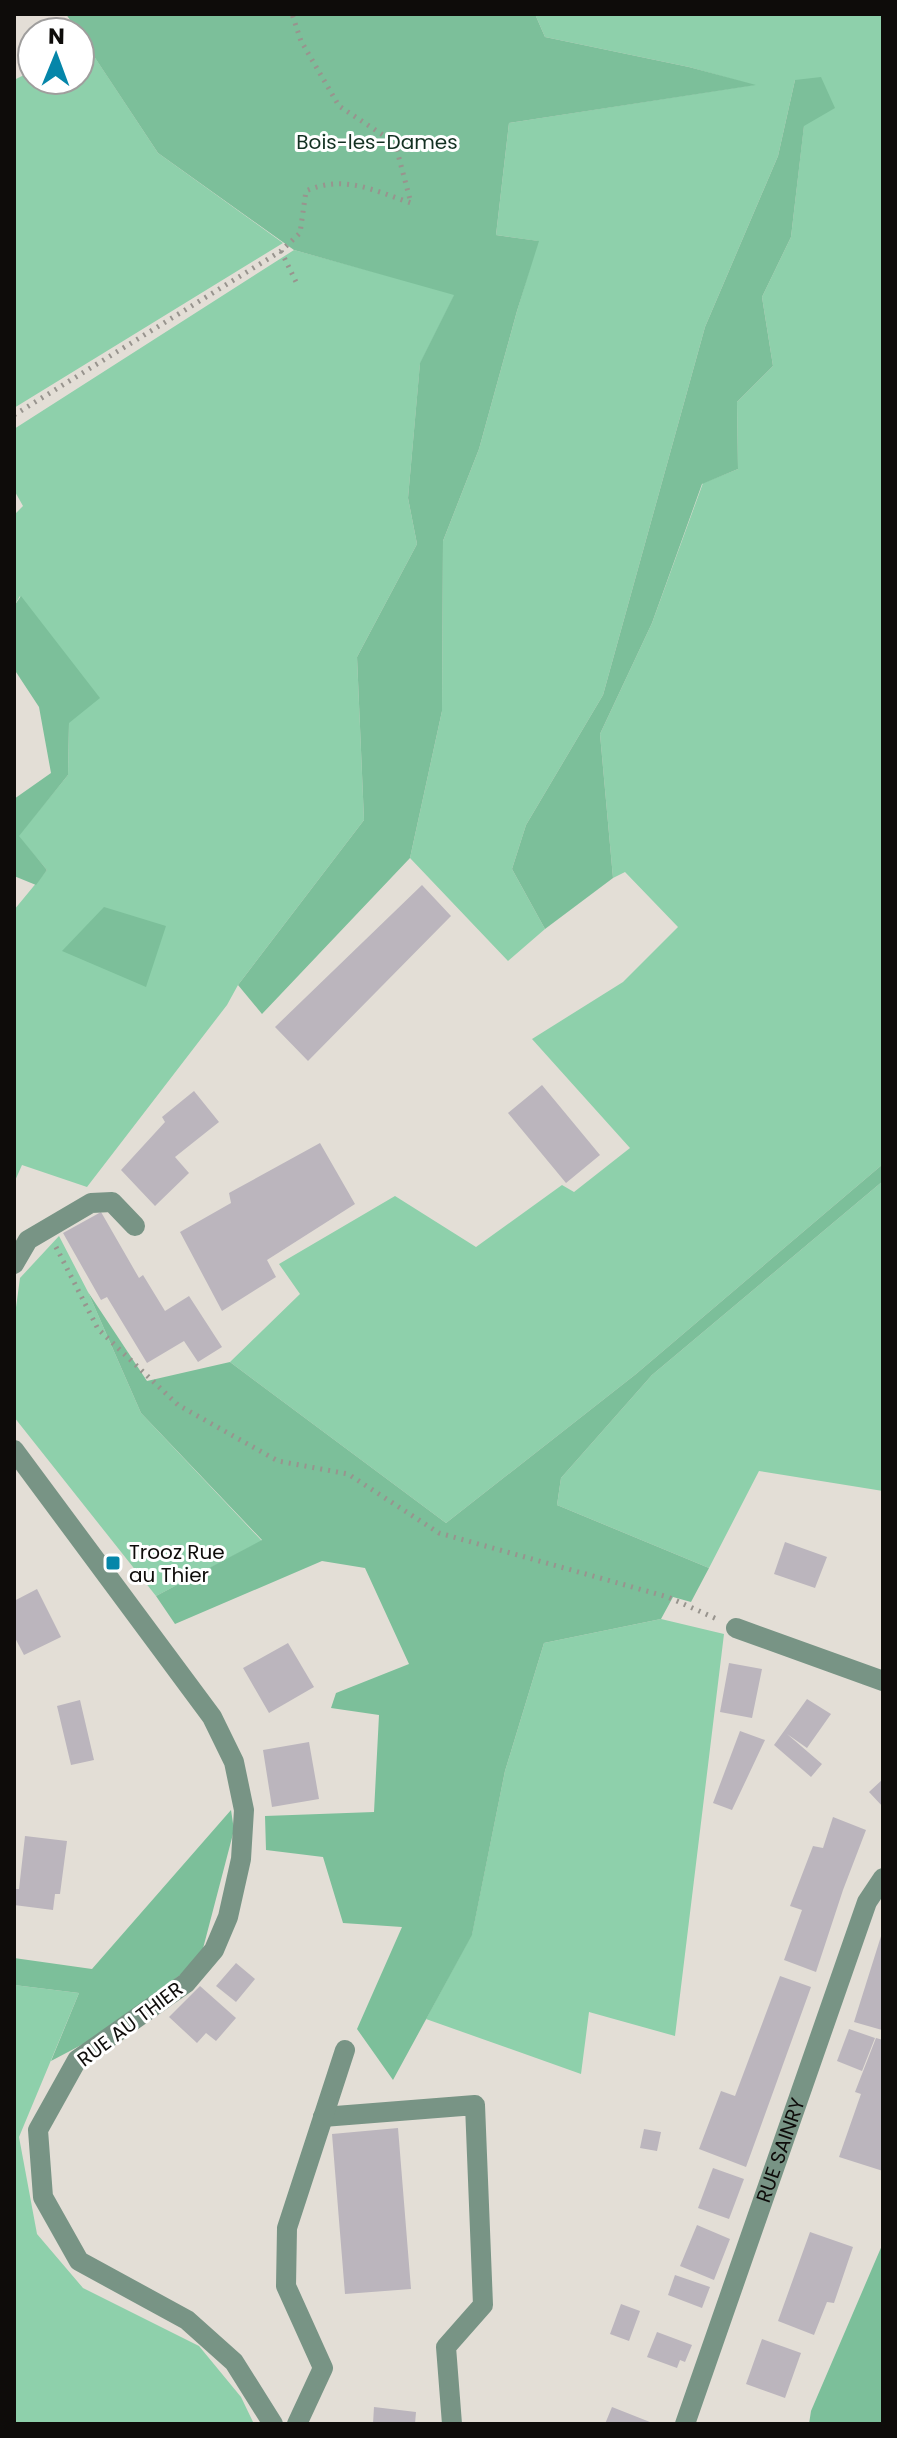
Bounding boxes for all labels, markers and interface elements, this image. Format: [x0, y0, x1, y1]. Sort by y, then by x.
north arrow [16, 16, 96, 96]
text: N [48, 21, 65, 52]
park label: Bois-les-Dames [296, 128, 458, 156]
place label: Trooz Rue au Thier [129, 1538, 225, 1589]
marker: Trooz Rue au Thier [104, 1554, 122, 1572]
street label: RUE AU THIER [71, 1975, 189, 2073]
street label: RUE SAINRY [749, 2094, 812, 2206]

